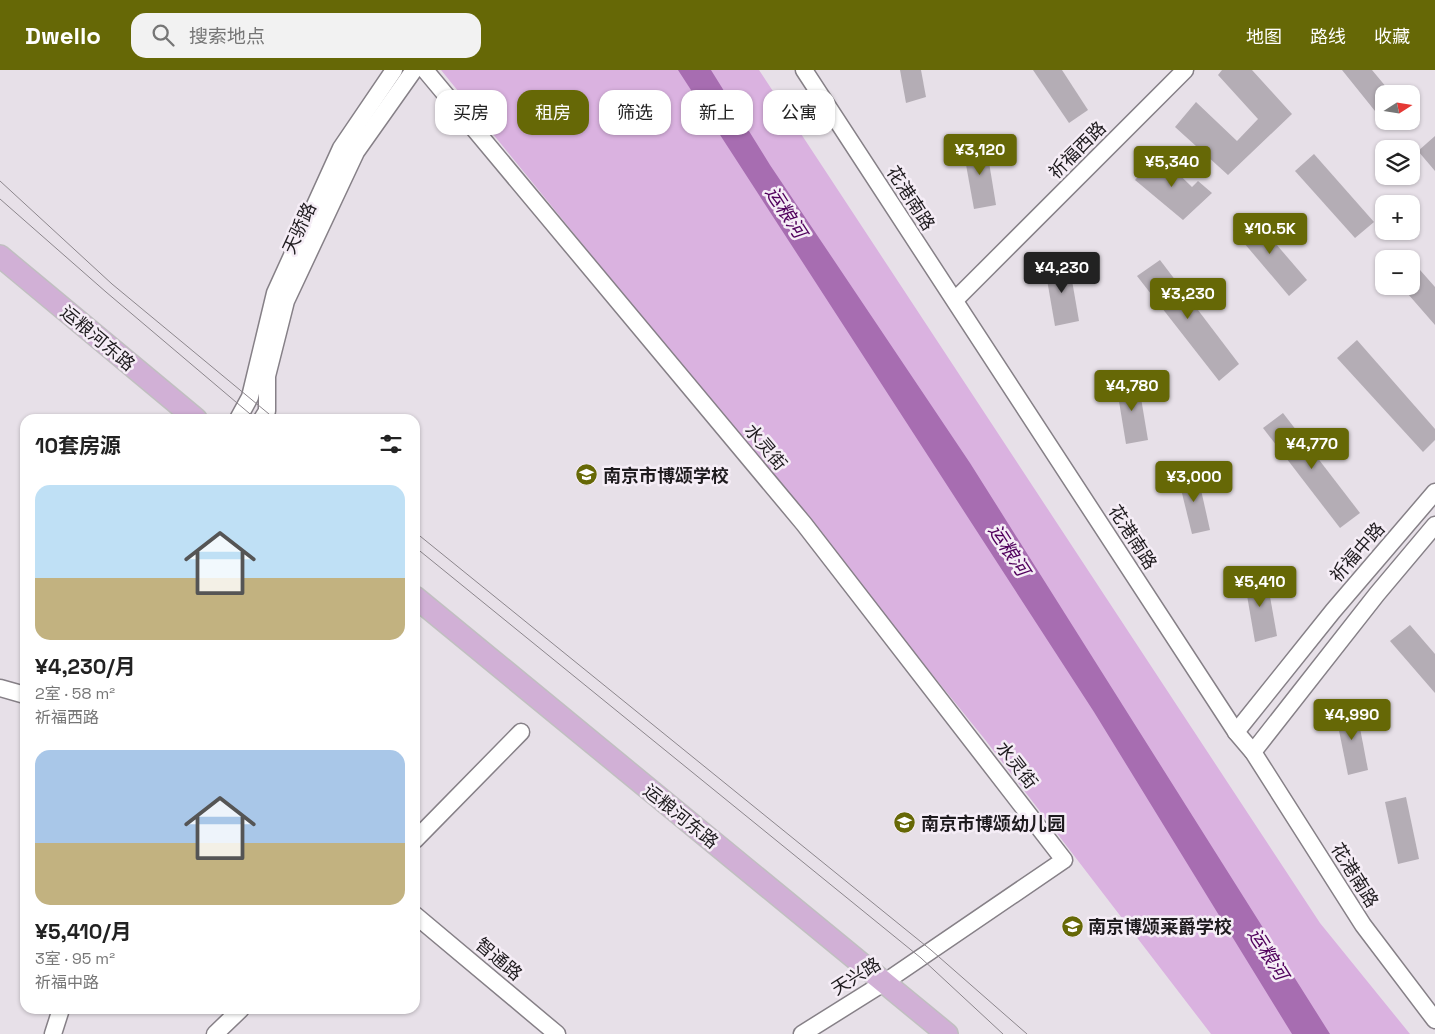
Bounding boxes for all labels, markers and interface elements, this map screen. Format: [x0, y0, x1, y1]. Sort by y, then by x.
search box [131, 13, 481, 58]
text: Dwello [25, 20, 101, 51]
icon: search [149, 21, 177, 49]
text: 搜索地点 [189, 24, 265, 49]
text: 地图 [1246, 25, 1282, 48]
text: 路线 [1310, 25, 1346, 48]
text: 收藏 [1374, 25, 1410, 48]
north arrow [1375, 85, 1420, 130]
map controls [1375, 85, 1420, 295]
chip: 买房 [435, 90, 507, 135]
chip: 租房 [517, 90, 589, 135]
chip: 筛选 [599, 90, 671, 135]
chip: 新上 [681, 90, 753, 135]
chip: 公寓 [763, 90, 835, 135]
street label: 祈福西路 [1043, 116, 1111, 184]
pin: ¥3,120 [939, 134, 1021, 176]
text: ¥3,120 [955, 139, 1005, 160]
button: layers [1375, 140, 1420, 185]
pin: ¥5,340 [1131, 146, 1213, 188]
text: ¥5,340 [1145, 151, 1199, 172]
street label: 花港南路 [882, 162, 940, 234]
water label: 运粮河 [760, 181, 814, 246]
button: + [1375, 195, 1420, 240]
street label: 天骄路 [277, 199, 321, 257]
pin: ¥10.5K [1229, 212, 1311, 255]
text: ¥10.5K [1244, 218, 1296, 239]
button: − [1375, 250, 1420, 295]
pin: ¥4,230 [1021, 252, 1103, 294]
text: ¥4,230 [1035, 257, 1089, 278]
pin: ¥3,230 [1147, 278, 1229, 320]
text: ¥3,230 [1161, 283, 1215, 304]
street label: 运粮河东路 [56, 300, 140, 376]
pin: ¥4,780 [1091, 370, 1173, 412]
text: ¥4,780 [1105, 375, 1159, 396]
street label: 水灵街 [740, 419, 792, 475]
pin: ¥4,770 [1271, 428, 1353, 470]
icon: filters [377, 430, 405, 458]
text: 10套房源 [35, 432, 121, 459]
text: ¥4,770 [1286, 433, 1338, 454]
pin: ¥3,000 [1153, 460, 1235, 503]
school or university icon: 南京市博颂学校 [575, 463, 599, 487]
place label: 南京市博颂学校 [603, 464, 729, 487]
text: ¥3,000 [1166, 466, 1222, 487]
street label: 花港南路 [1104, 501, 1162, 573]
street label: 祈福中路 [1325, 517, 1389, 587]
icon: home [175, 518, 265, 608]
water label: 运粮河 [983, 519, 1037, 584]
pin: ¥5,410 [1219, 566, 1301, 608]
text: ¥5,410 [1234, 571, 1286, 592]
text: ¥4,230/月 [35, 653, 136, 680]
text: 2室 · 58 m² [35, 683, 115, 704]
pin: ¥4,990 [1311, 698, 1393, 741]
text: ¥4,990 [1325, 704, 1379, 725]
text: 祈福西路 [35, 707, 99, 728]
street label: 水灵街 [991, 737, 1043, 793]
street label: 运粮河东路 [639, 779, 723, 853]
icon: home [175, 783, 265, 873]
school or university icon: 南京市博颂幼儿园 [893, 811, 917, 835]
place label: 南京市博颂幼儿园 [921, 812, 1065, 835]
street label: 花港南路 [1326, 838, 1384, 912]
school or university icon: 南京博颂莱爵学校 [1060, 914, 1084, 938]
place label: 南京博颂莱爵学校 [1088, 915, 1232, 938]
text: ¥5,410/月 [35, 918, 132, 945]
water label: 运粮河 [1242, 923, 1296, 988]
street label: 智通路 [471, 933, 527, 985]
text: 3室 · 95 m² [35, 948, 115, 969]
street label: 天兴路 [827, 952, 885, 1000]
text: 祈福中路 [35, 972, 99, 993]

